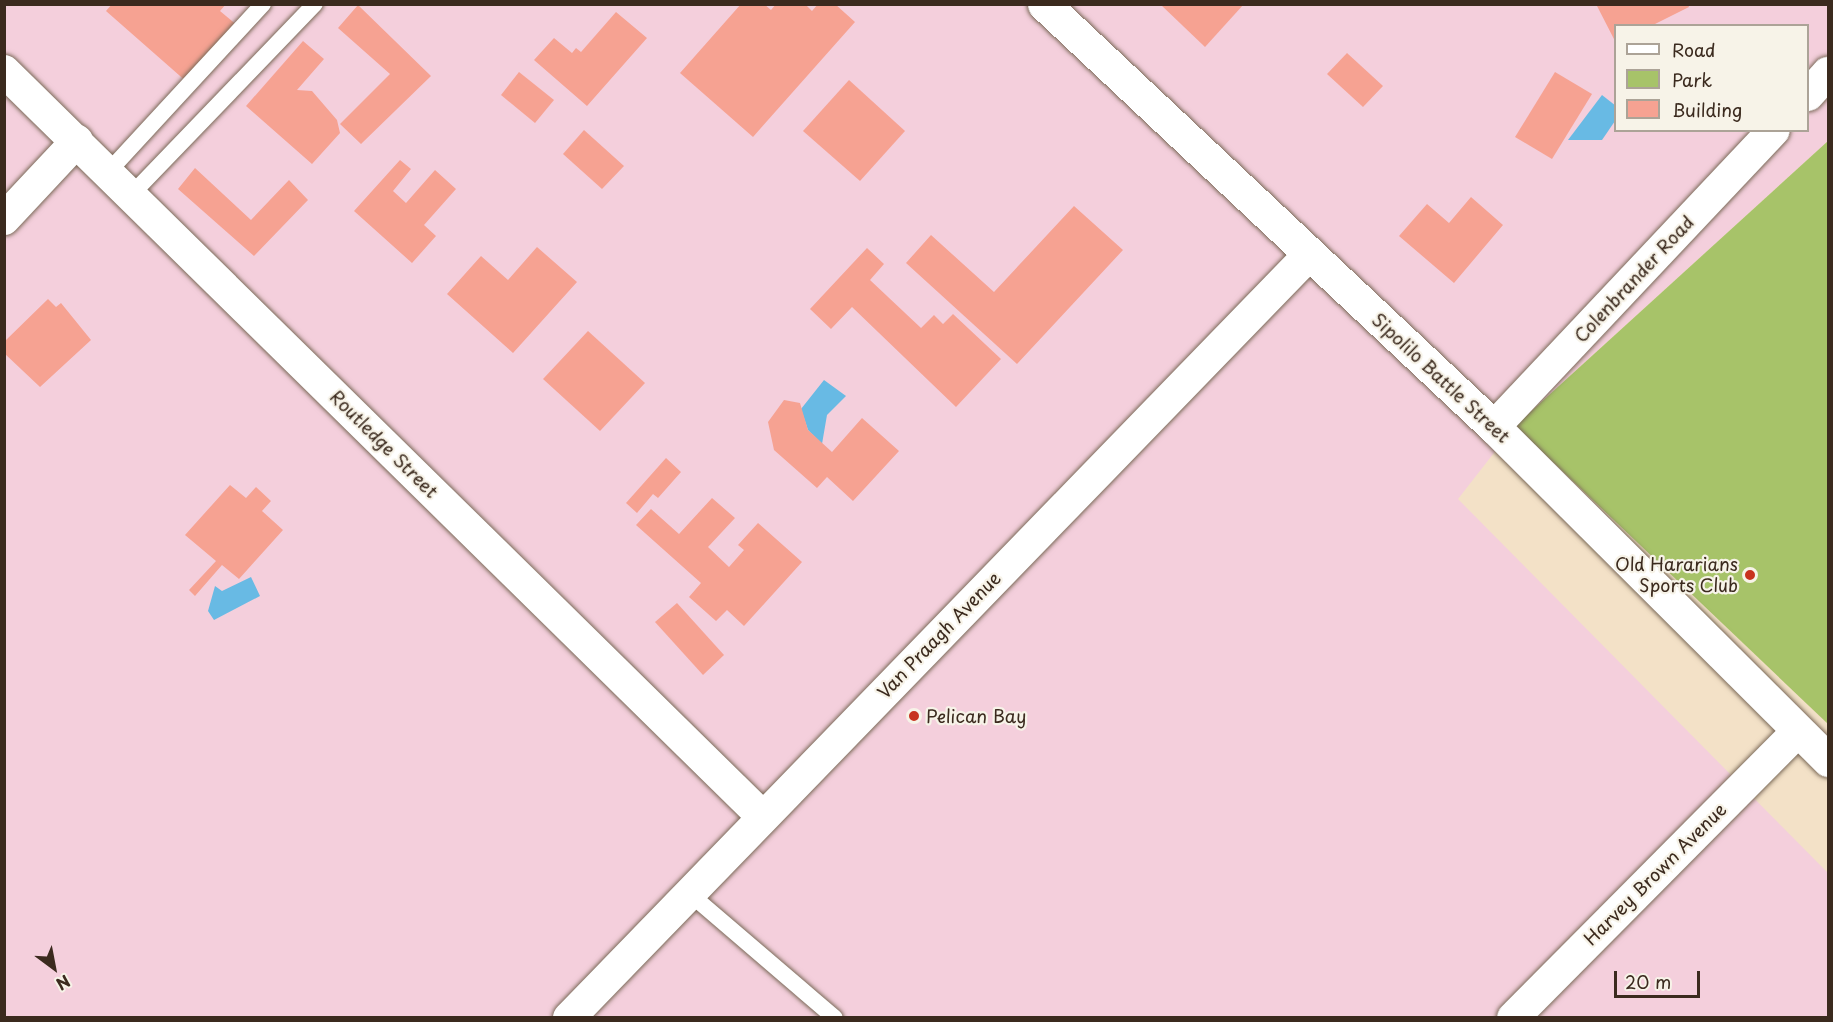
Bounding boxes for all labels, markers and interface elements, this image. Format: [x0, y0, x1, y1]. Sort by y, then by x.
legend [1614, 24, 1809, 132]
text: Road [1672, 36, 1716, 63]
text: Park [1672, 66, 1712, 93]
text: Building [1672, 96, 1742, 123]
street label: Colenbrander Road [1570, 211, 1698, 347]
street label: Sipolilo Battle Street [1367, 308, 1515, 448]
street label: Routledge Street [326, 386, 442, 502]
place label: Old Hararians Sports Club [1613, 554, 1738, 596]
street label: Van Praagh Avenue [873, 567, 1005, 703]
marker: Old Hararians Sports Club [1743, 568, 1757, 582]
place label: Pelican Bay [926, 705, 1026, 727]
marker: Pelican Bay [907, 709, 921, 723]
street label: Harvey Brown Avenue [1580, 799, 1730, 949]
north arrow [24, 938, 84, 998]
scale bar [1617, 959, 1702, 997]
text: 20 m [1625, 968, 1671, 995]
text: N [52, 970, 75, 997]

